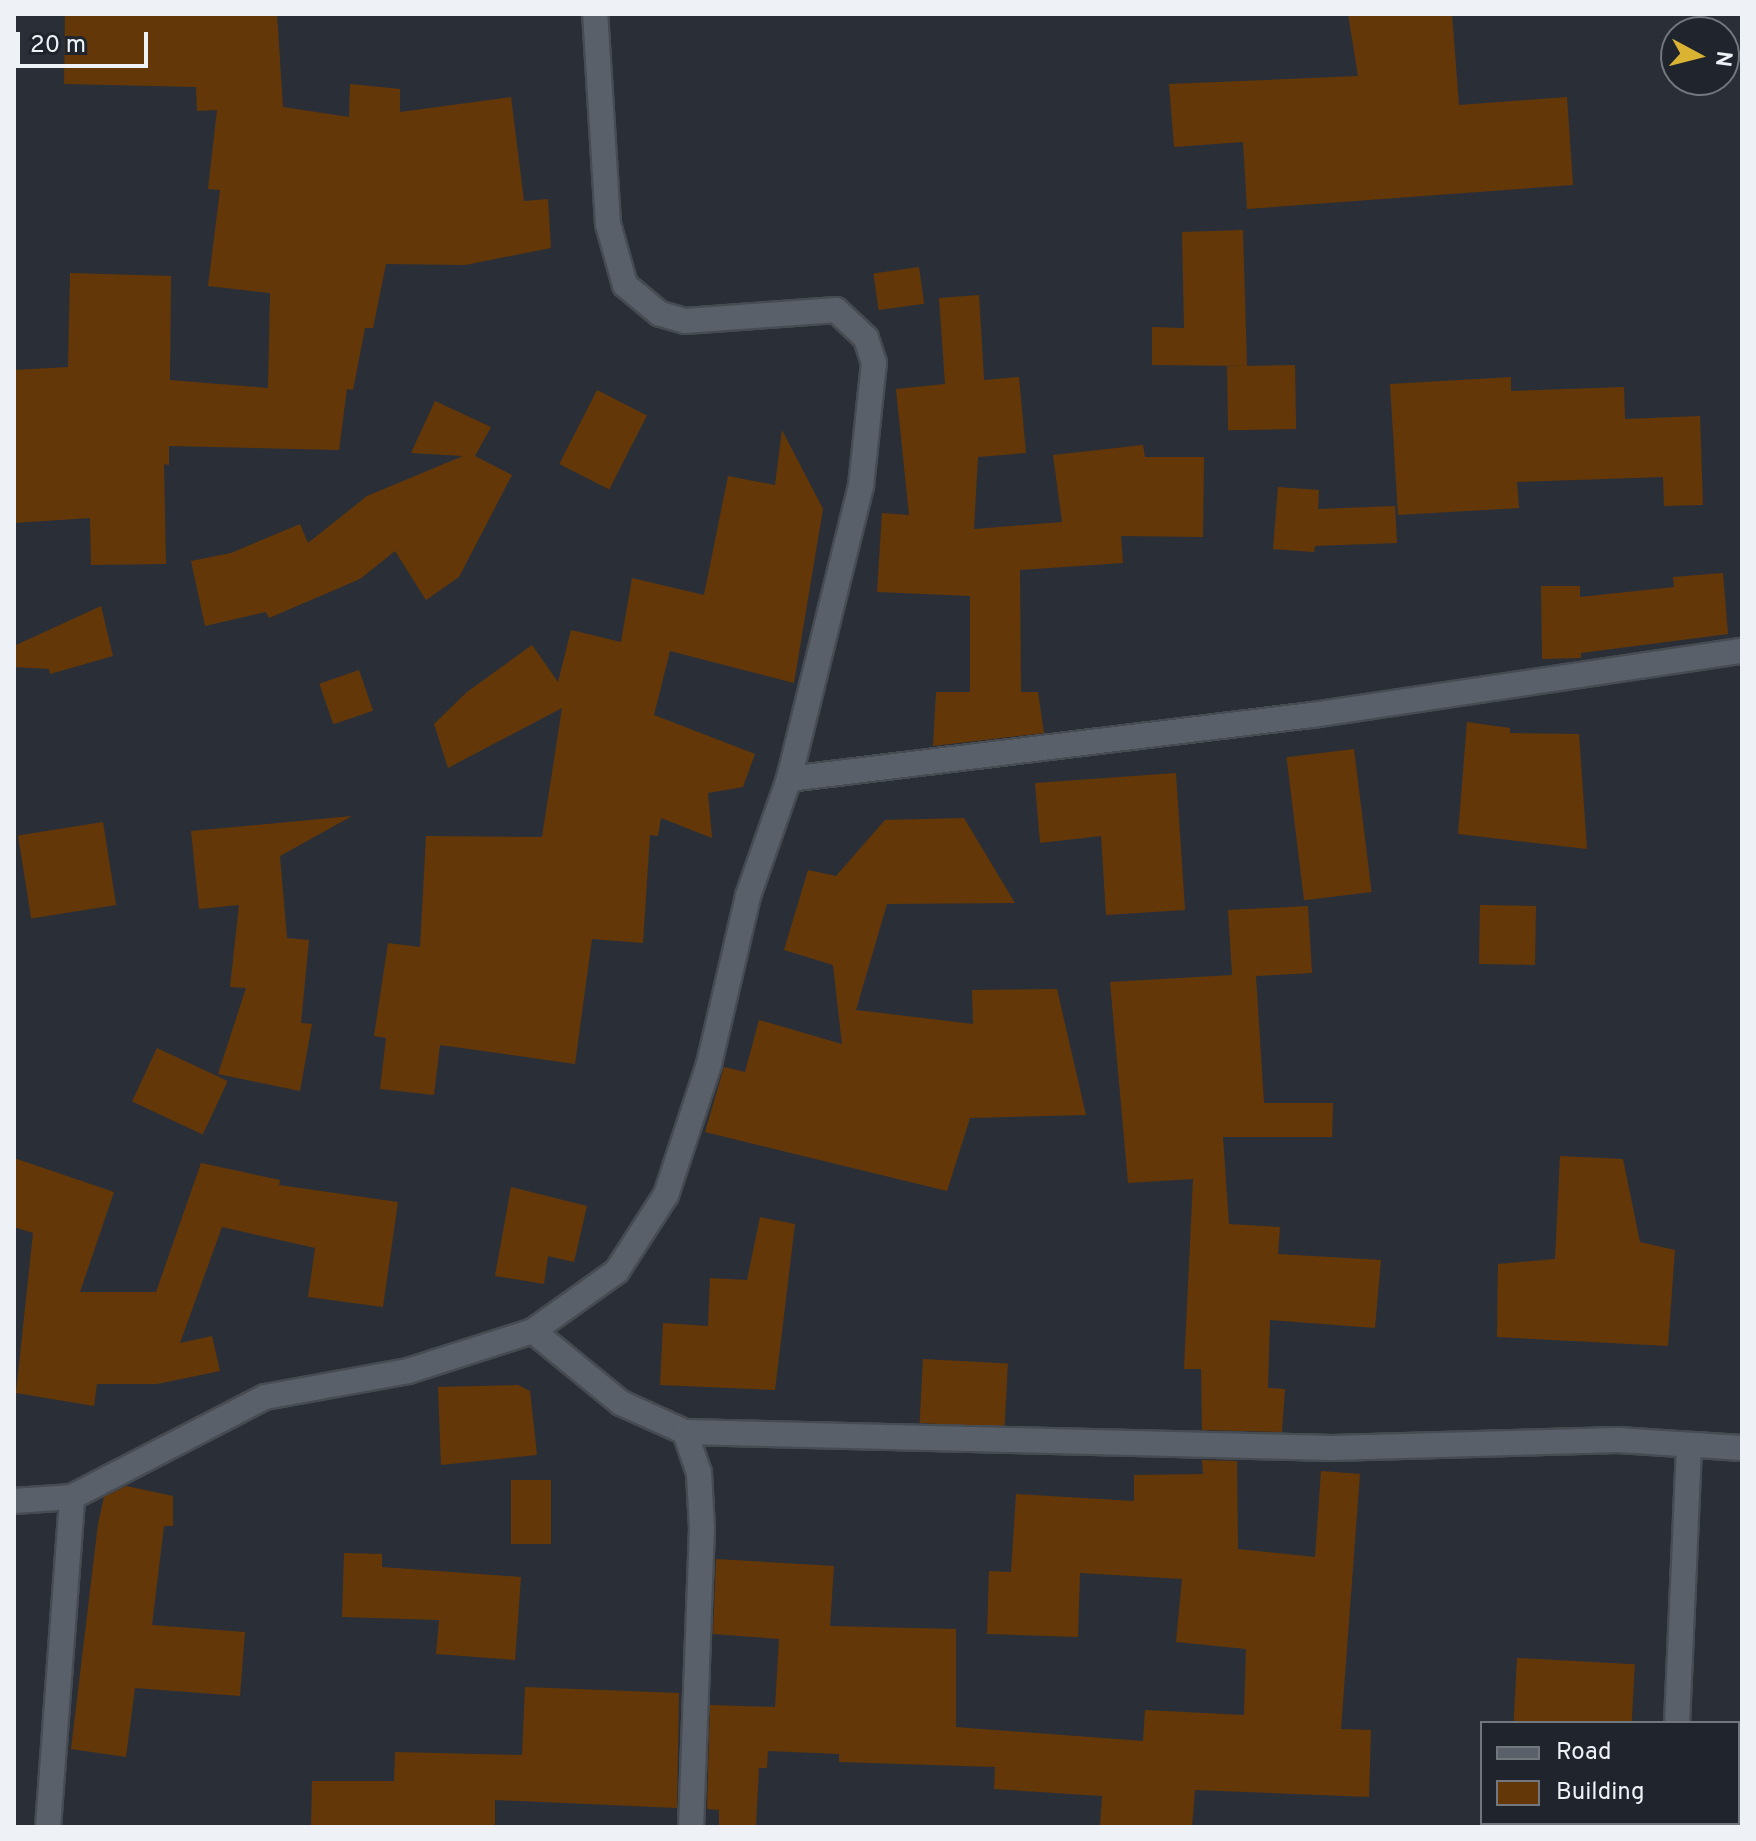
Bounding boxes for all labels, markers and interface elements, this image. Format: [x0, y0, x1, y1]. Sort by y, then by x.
scale bar [20, 16, 152, 66]
north arrow [1660, 16, 1740, 96]
text: 20 m [30, 31, 86, 61]
text: N [1708, 49, 1737, 68]
legend [1480, 1721, 1740, 1825]
text: Road [1556, 1738, 1612, 1768]
text: Building [1556, 1778, 1645, 1808]

